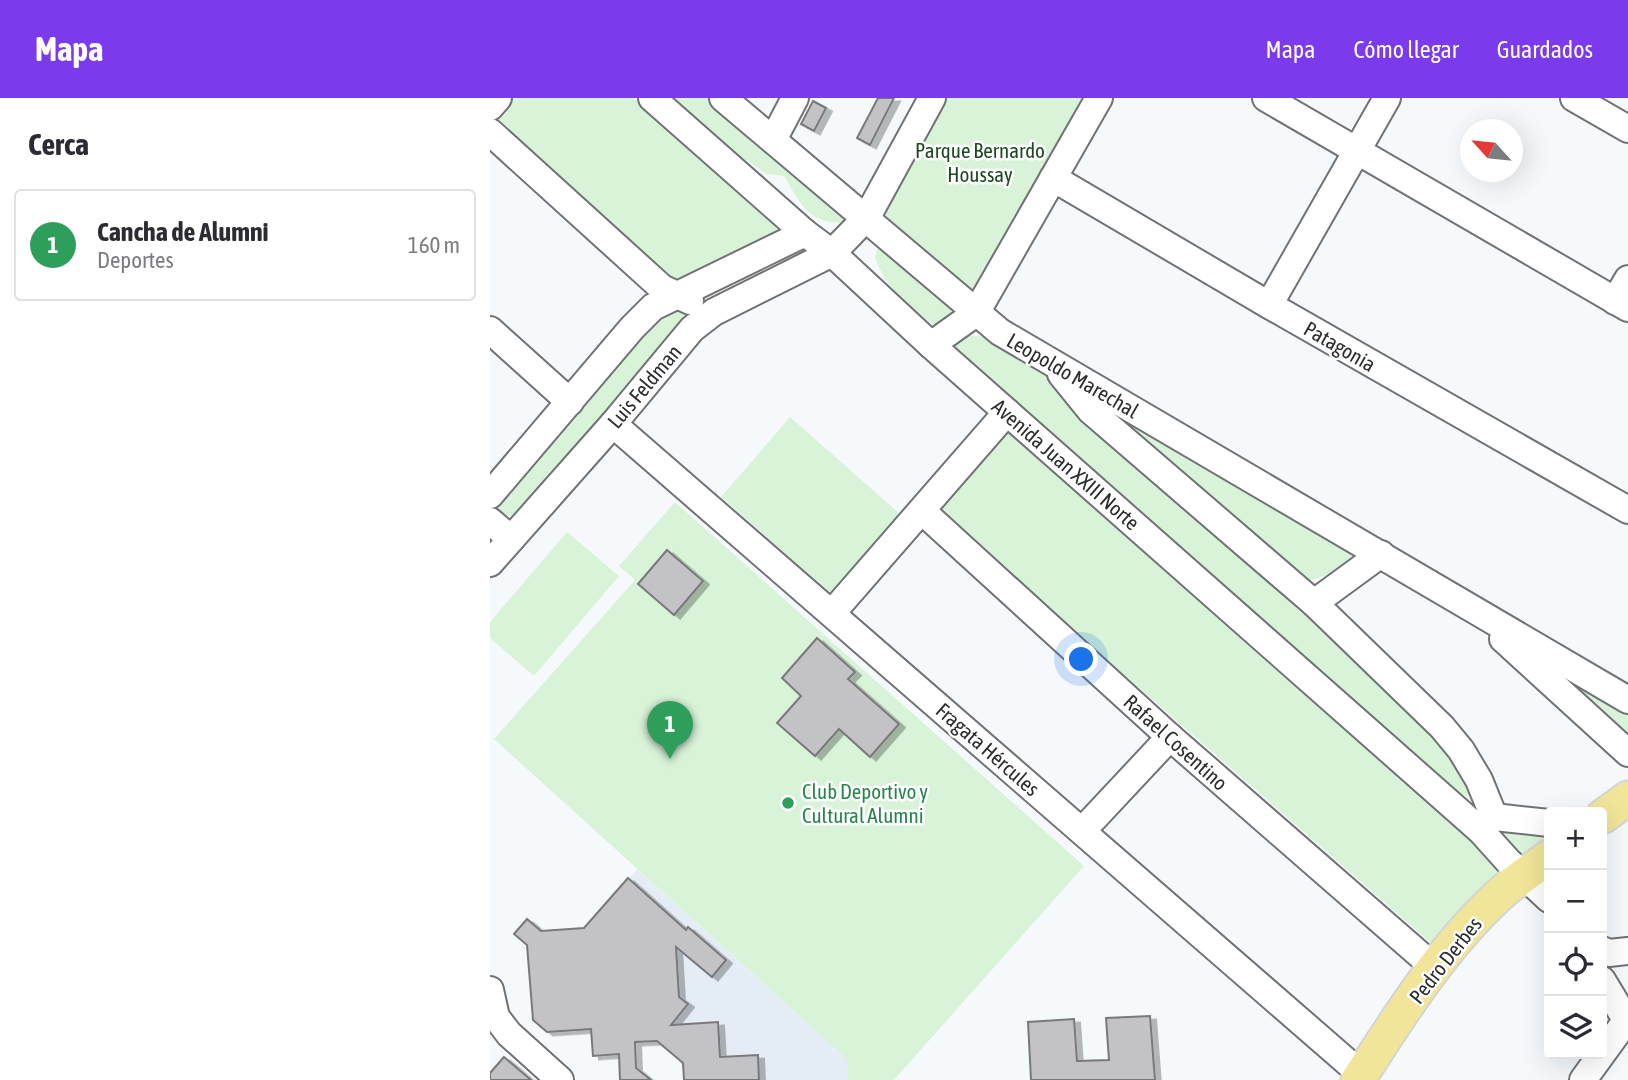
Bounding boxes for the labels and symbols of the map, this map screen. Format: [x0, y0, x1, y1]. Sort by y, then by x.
north arrow [1460, 119, 1523, 182]
park label: Parque Bernardo Houssay [915, 138, 1045, 186]
street label: Patagonia [1300, 316, 1380, 376]
street label: Leopoldo Marechal [1003, 328, 1143, 423]
street label: Luis Feldman [602, 339, 686, 433]
street label: Avenida Juan XXIII Norte [988, 394, 1144, 534]
your location [1064, 642, 1098, 676]
street label: Rafael Cosentino [1119, 689, 1233, 795]
street label: Fragata Hércules [932, 698, 1044, 800]
pin: 1 [647, 701, 693, 759]
place label: Club Deportivo y Cultural Alumni [802, 779, 928, 827]
marker: Club Deportivo y Cultural Alumni [780, 795, 796, 811]
street label: Pedro Derbes [1404, 912, 1486, 1008]

